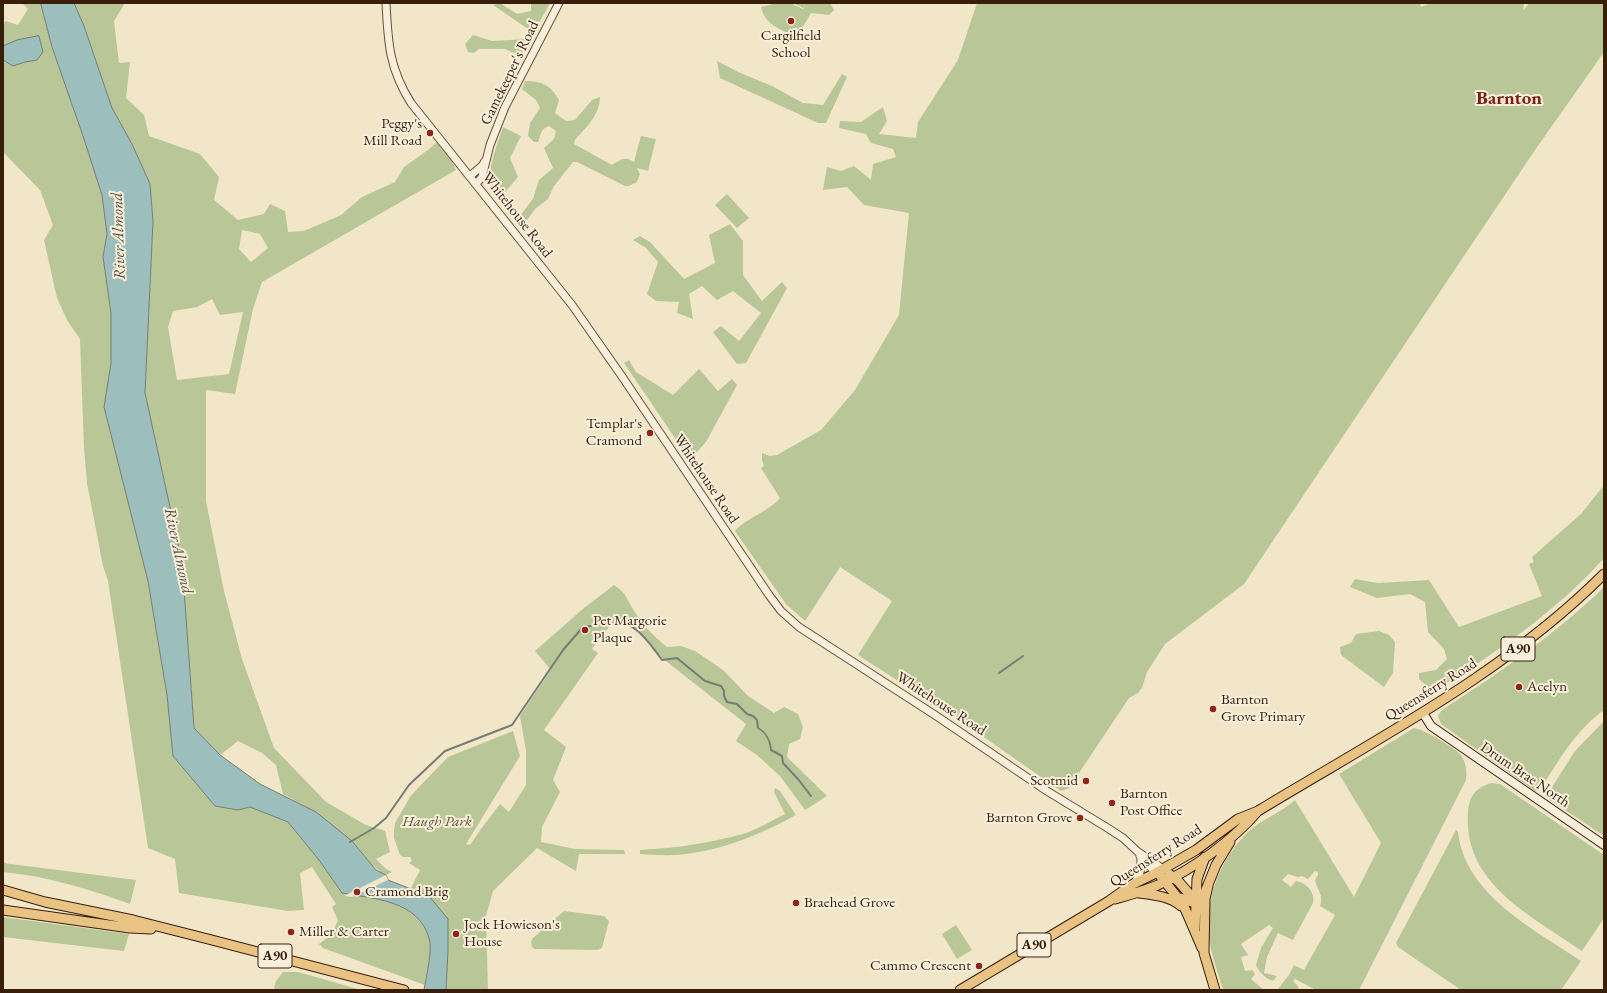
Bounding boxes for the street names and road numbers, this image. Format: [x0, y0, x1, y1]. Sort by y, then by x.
street label: Gamekeeper's Road [477, 18, 543, 128]
street label: Whitehouse Road [478, 169, 556, 261]
street label: Whitehouse Road [670, 431, 742, 527]
road number: A90 [1501, 637, 1535, 661]
street label: Queensferry Road [1382, 655, 1480, 725]
street label: Whitehouse Road [893, 668, 989, 740]
street label: Drum Brae North [1477, 738, 1573, 812]
street label: Queensferry Road [1107, 821, 1205, 891]
road number: A90 [1017, 933, 1051, 957]
road number: A90 [258, 944, 292, 968]

